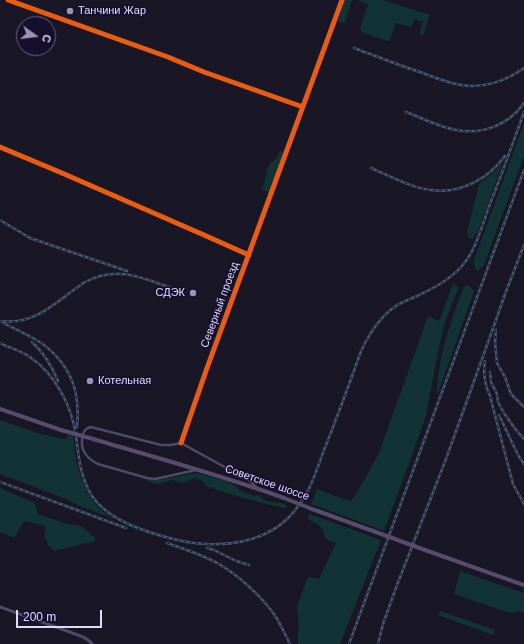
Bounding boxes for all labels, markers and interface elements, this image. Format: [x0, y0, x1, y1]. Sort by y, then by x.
place label: Танчини Жар [78, 4, 146, 18]
marker: Танчини Жар [65, 6, 75, 16]
north arrow [16, 16, 56, 56]
text: С [40, 33, 53, 44]
street label: Северный проезд [198, 260, 242, 350]
place label: СДЭК [156, 286, 185, 300]
marker: СДЭК [188, 288, 198, 298]
place label: Котельная [98, 374, 151, 388]
marker: Котельная [85, 376, 95, 386]
street label: Советское шоссе [223, 462, 311, 504]
scale bar [18, 602, 104, 628]
text: 200 m [23, 610, 56, 624]

